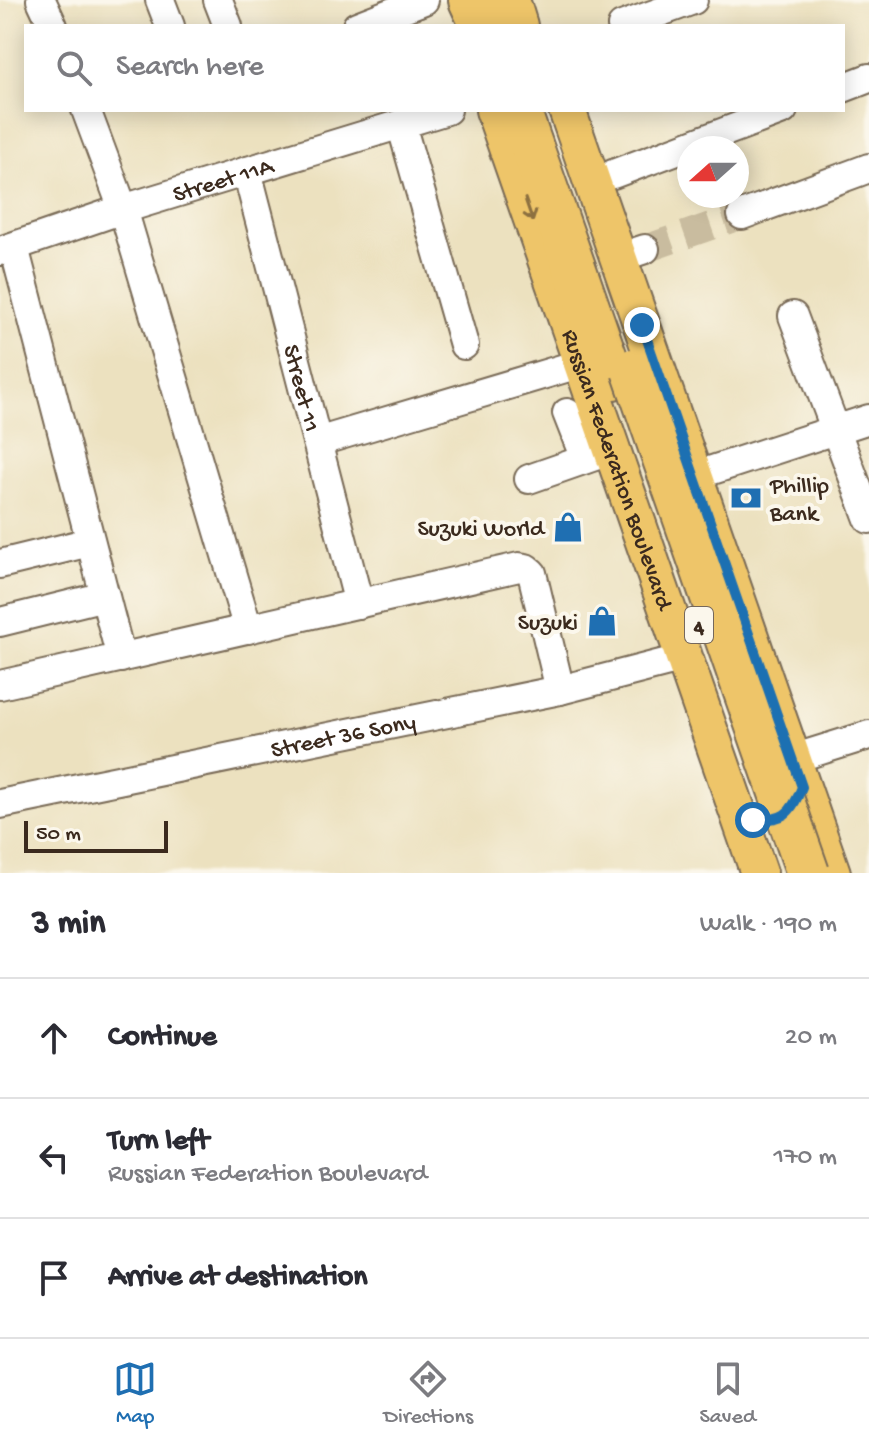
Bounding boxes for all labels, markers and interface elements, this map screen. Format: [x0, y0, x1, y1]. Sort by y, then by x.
search box [24, 24, 845, 112]
icon: search [52, 46, 96, 90]
text: Search here [116, 51, 264, 86]
north arrow [677, 136, 749, 208]
street label: Street 11A [170, 152, 279, 211]
one-way arrow [522, 197, 537, 222]
route end [624, 307, 660, 343]
street label: Russian Federation Boulevard [553, 326, 678, 616]
street label: Street 11 [275, 342, 325, 436]
place label: Phillip Bank [769, 473, 829, 530]
bank icon: Phillip Bank [729, 481, 763, 515]
shop icon: Suzuki World [551, 510, 585, 544]
place label: Suzuki World [417, 516, 546, 545]
shop icon: Suzuki [585, 604, 619, 638]
road number: 4 [685, 607, 713, 643]
place label: Suzuki [518, 610, 578, 639]
street label: Street 36 Sony [269, 709, 419, 766]
route start [735, 802, 771, 838]
scale bar [24, 817, 168, 853]
text: 50 m [36, 822, 81, 848]
text: 3 min [32, 905, 105, 945]
text: Walk · 190 m [700, 910, 837, 941]
icon: ahead [32, 1016, 76, 1060]
text: Continue [108, 1021, 217, 1056]
text: 20 m [785, 1023, 837, 1054]
text: Turn left [108, 1125, 209, 1160]
icon: left [32, 1136, 76, 1180]
text: 170 m [774, 1143, 837, 1174]
text: Russian Federation Boulevard [108, 1160, 427, 1191]
icon: arrive [32, 1256, 76, 1300]
text: Arrive at destination [108, 1261, 368, 1296]
tab: Map [113, 1357, 157, 1431]
tab: Directions [384, 1357, 473, 1431]
tab: Saved [699, 1357, 756, 1431]

